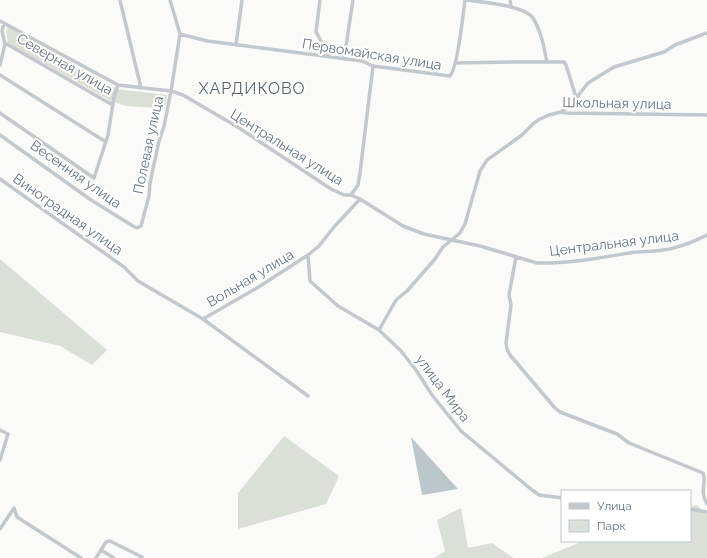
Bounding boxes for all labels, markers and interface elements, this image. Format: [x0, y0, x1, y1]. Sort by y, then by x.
street label: Северная улица [14, 30, 116, 98]
street label: Первомайская улица [301, 35, 443, 73]
district label: ХАРДИКОВО [198, 79, 306, 98]
street label: Школьная улица [562, 94, 672, 112]
street label: Полевая улица [130, 95, 166, 195]
street label: Центральная улица [228, 106, 346, 188]
street label: Весенняя улица [28, 137, 124, 211]
street label: Виноградная улица [10, 170, 126, 258]
street label: Центральная улица [548, 227, 680, 259]
street label: Вольная улица [204, 246, 296, 310]
street label: улица Мира [413, 351, 473, 425]
legend [561, 490, 691, 542]
text: Улица [597, 499, 632, 513]
text: Парк [597, 519, 626, 533]

